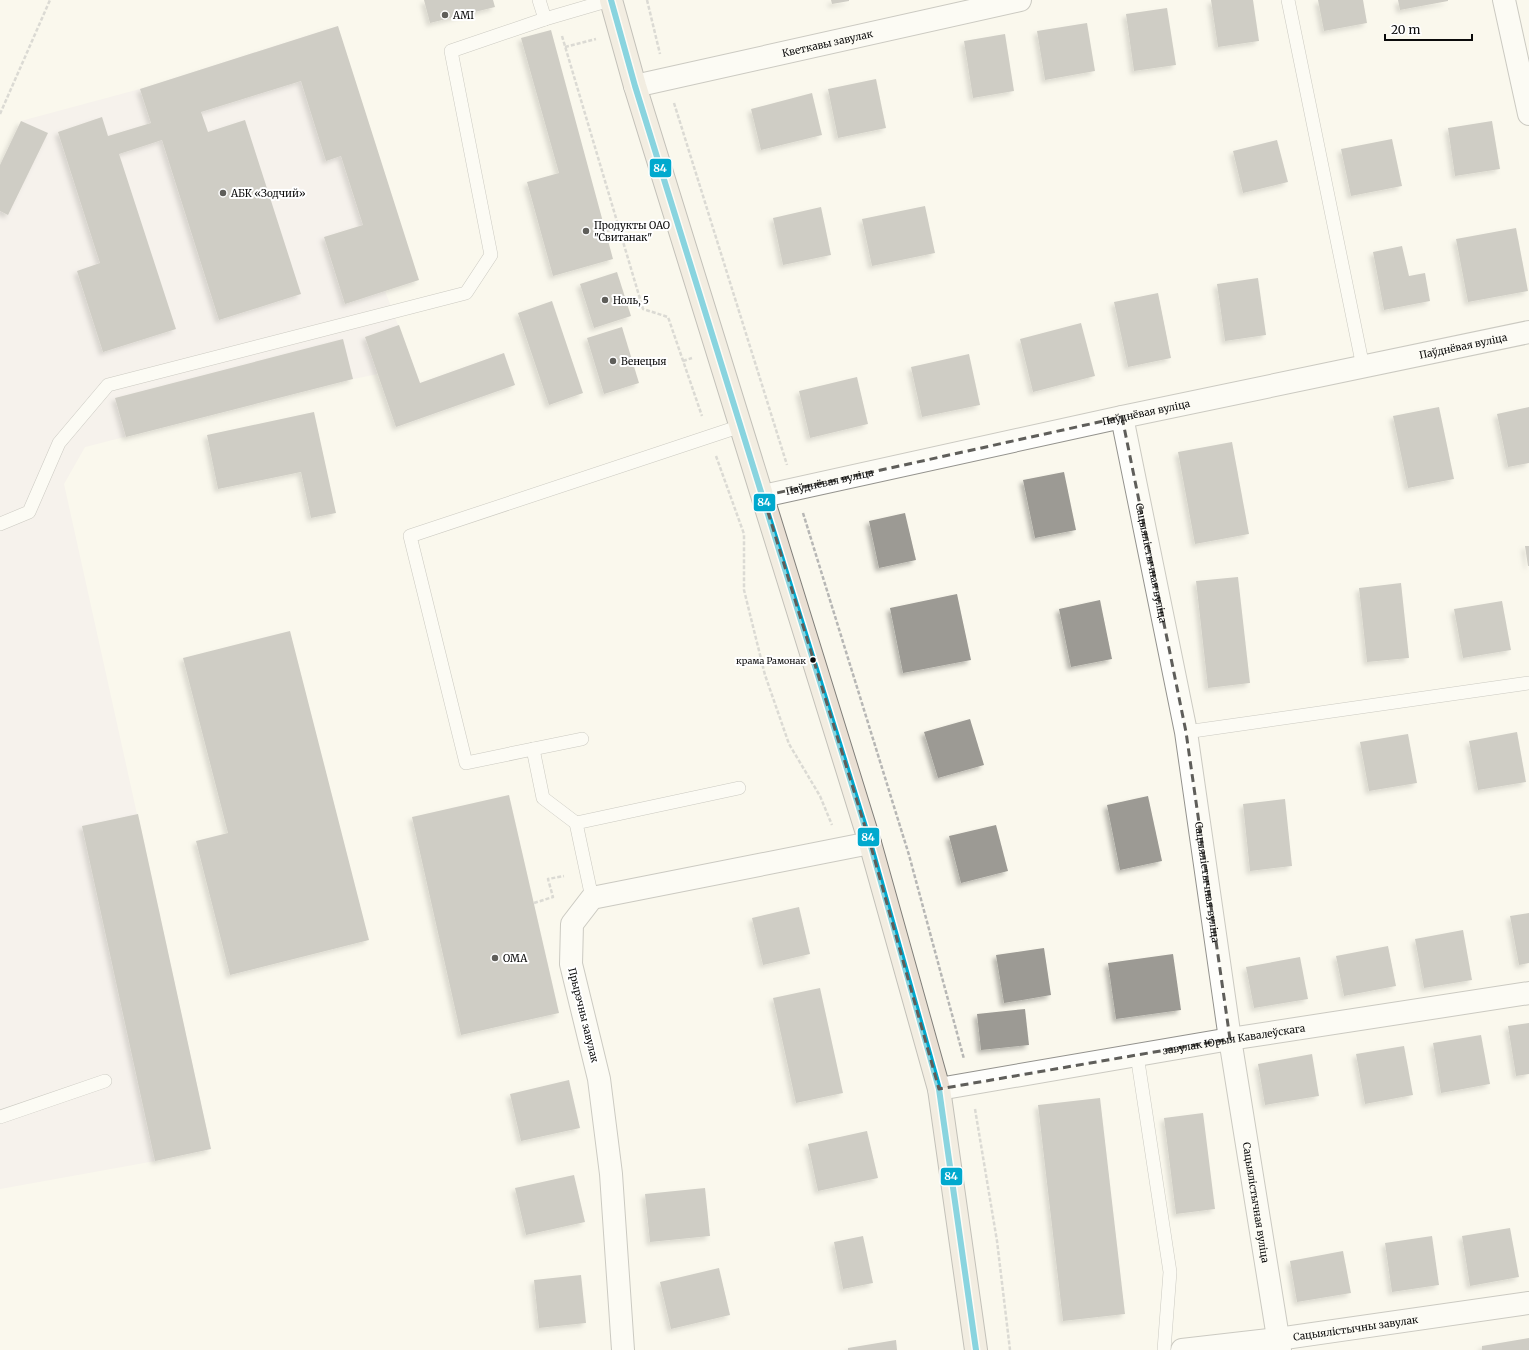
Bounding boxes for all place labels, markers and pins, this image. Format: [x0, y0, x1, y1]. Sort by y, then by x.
place label: AMI [452, 9, 474, 22]
marker: AMI [440, 10, 450, 20]
place label: АБК «Зодчий» [230, 187, 306, 200]
marker: АБК «Зодчий» [218, 188, 228, 198]
place label: Продукты ОАО "Свитанак" [594, 219, 670, 244]
marker: Продукты ОАО "Свитанак" [581, 226, 591, 236]
place label: Ноль, 5 [613, 294, 649, 307]
marker: Ноль, 5 [600, 295, 610, 305]
place label: Венецыя [621, 355, 666, 368]
marker: Венецыя [608, 356, 618, 366]
place label: крама Рамонак [736, 655, 806, 666]
marker: крама Рамонак [808, 655, 818, 665]
place label: ОМА [503, 952, 528, 965]
marker: ОМА [490, 953, 500, 963]

